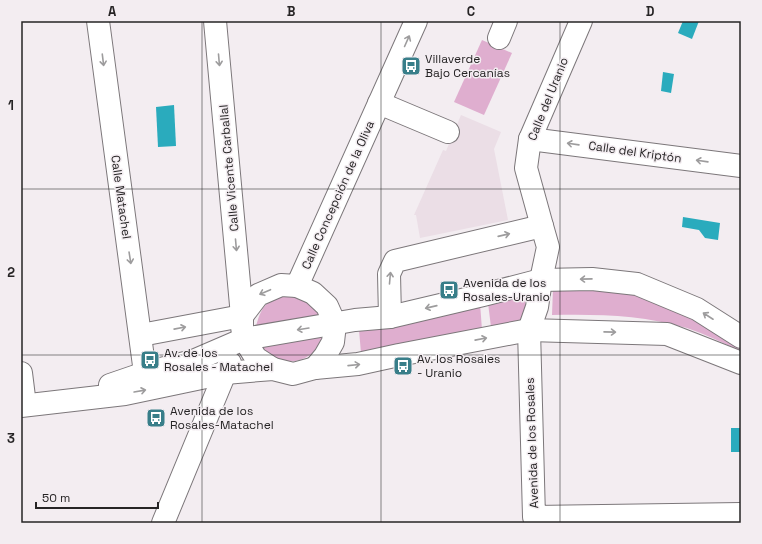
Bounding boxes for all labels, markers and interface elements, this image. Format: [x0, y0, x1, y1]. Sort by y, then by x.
text: A [108, 3, 117, 20]
text: B [287, 3, 296, 20]
text: C [467, 3, 475, 20]
text: D [646, 3, 655, 20]
one-way arrow [404, 36, 412, 48]
place label: Villaverde Bajo Cercanías [425, 51, 510, 81]
one-way arrow [100, 53, 107, 66]
one-way arrow [215, 53, 222, 66]
bus stop icon: Villaverde Bajo Cercanías [400, 55, 422, 77]
street label: Calle del Uranio [524, 55, 572, 143]
text: 1 [8, 97, 14, 114]
street label: Calle Vicente Carballal [215, 104, 243, 232]
street label: Calle Concepción de la Oliva [298, 118, 378, 272]
street label: Calle del Kriptón [587, 138, 683, 166]
one-way arrow [567, 140, 580, 148]
street label: Calle Matachel [107, 154, 135, 240]
one-way arrow [696, 157, 709, 165]
one-way arrow [497, 231, 510, 238]
one-way arrow [232, 238, 239, 251]
one-way arrow [126, 251, 134, 264]
text: 2 [7, 264, 15, 281]
one-way arrow [387, 272, 394, 285]
place label: Avenida de los Rosales-Uranio [463, 275, 550, 305]
one-way arrow [580, 275, 593, 283]
bus stop icon: Avenida de los Rosales-Uranio [438, 279, 460, 301]
one-way arrow [259, 289, 271, 296]
one-way arrow [425, 304, 438, 311]
one-way arrow [703, 312, 714, 320]
one-way arrow [173, 324, 186, 332]
one-way arrow [297, 326, 310, 334]
one-way arrow [603, 328, 616, 336]
one-way arrow [474, 335, 487, 343]
place label: Av. de los Rosales - Matachel [164, 345, 273, 375]
bus stop icon: Av. de los Rosales - Matachel [139, 349, 161, 371]
place label: Av. los Rosales - Uranio [417, 351, 500, 381]
bus stop icon: Av. los Rosales - Uranio [392, 355, 414, 377]
one-way arrow [347, 361, 360, 368]
street label: Avenida de los Rosales [522, 377, 542, 509]
one-way arrow [134, 386, 147, 394]
place label: Avenida de los Rosales-Matachel [170, 403, 274, 433]
bus stop icon: Avenida de los Rosales-Matachel [145, 407, 167, 429]
text: 3 [7, 430, 15, 447]
scale bar [36, 484, 158, 510]
text: 50 m [42, 490, 70, 506]

